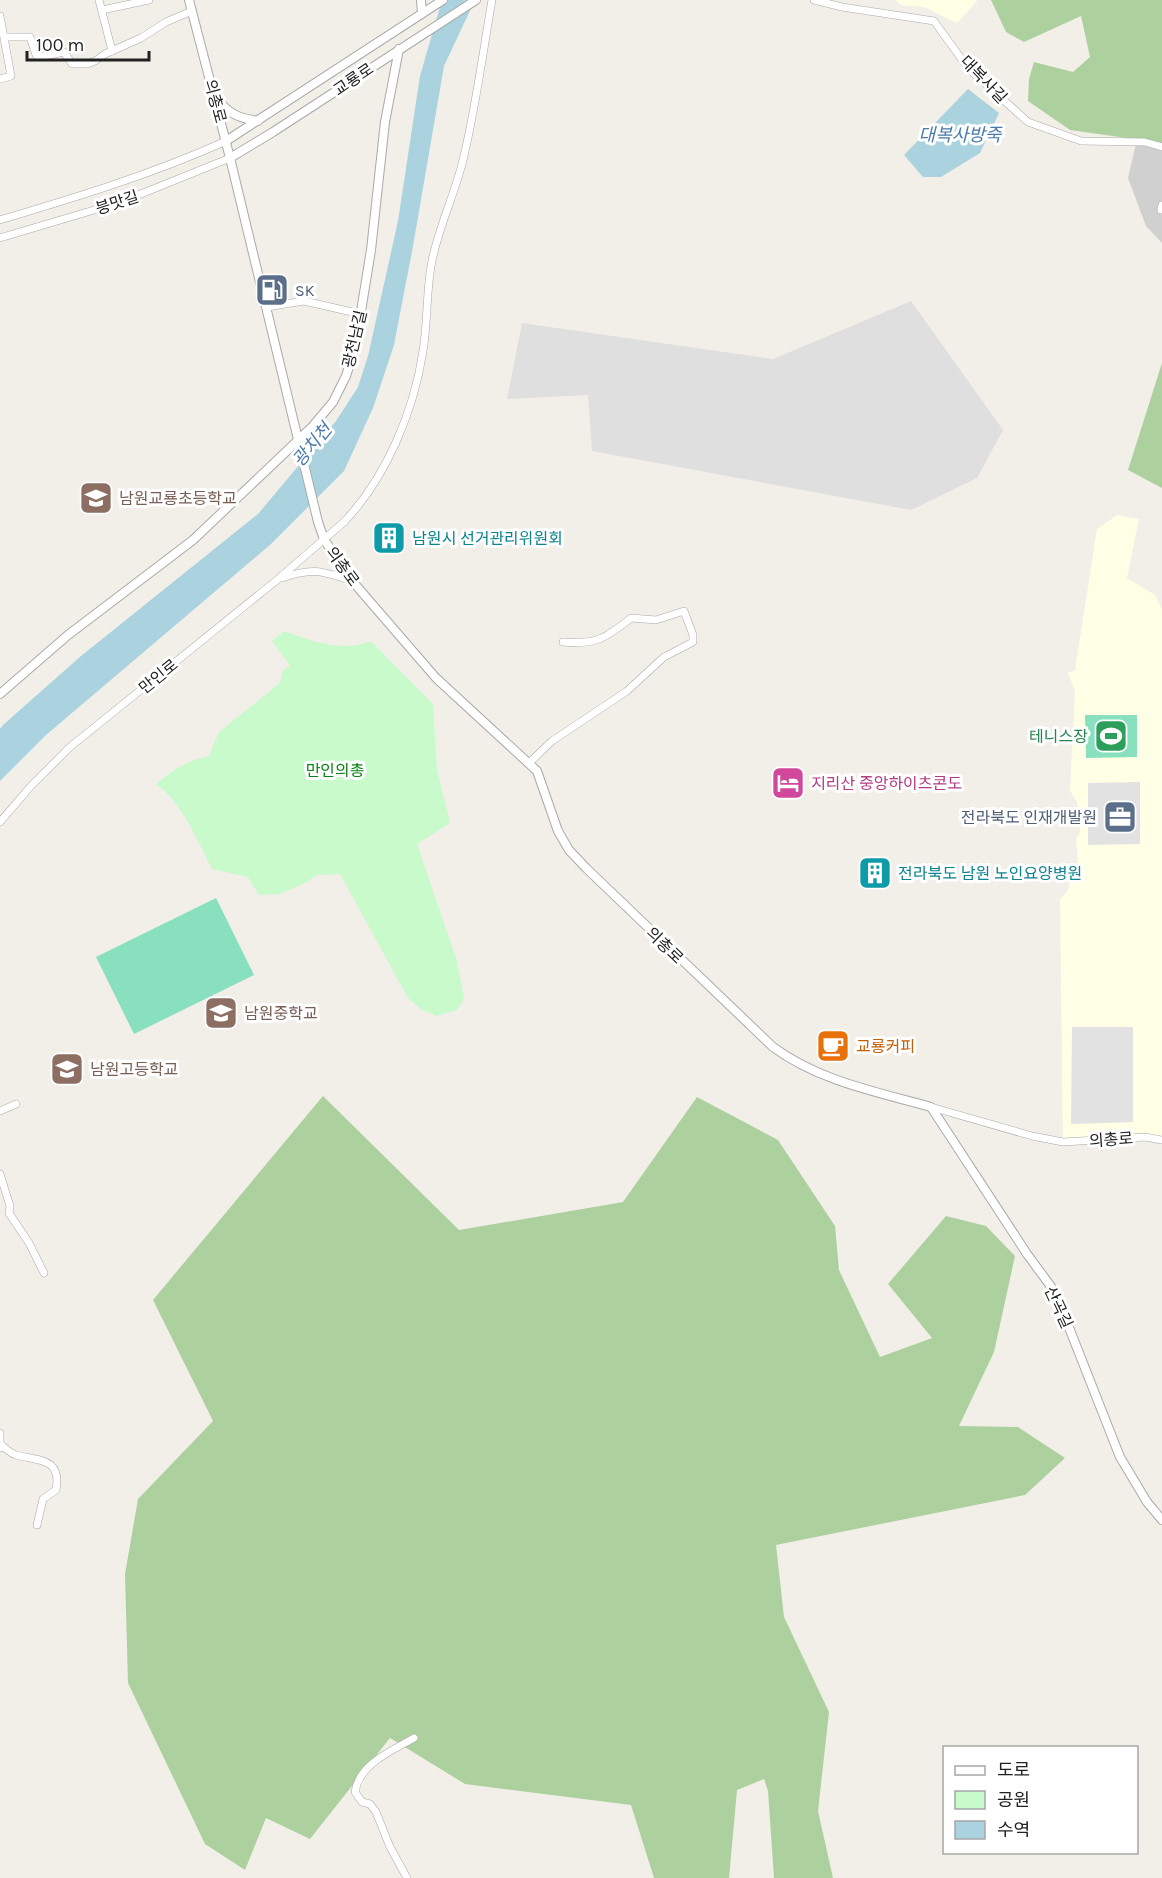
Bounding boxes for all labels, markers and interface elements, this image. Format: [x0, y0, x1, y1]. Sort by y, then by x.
scale bar [27, 24, 148, 62]
text: 100 m [36, 34, 84, 56]
street label: 대복사길 [956, 52, 1011, 107]
street label: 교룡로 [330, 59, 377, 100]
street label: 의총로 [201, 77, 230, 125]
water label: 대복사방죽 [919, 124, 1003, 146]
street label: 붕맛길 [93, 187, 141, 218]
fuel station icon: SK [254, 272, 290, 308]
place label: SK [295, 281, 315, 300]
street label: 광천남길 [339, 308, 370, 370]
water label: 광치천 [288, 417, 338, 471]
school or university icon: 남원교룡초등학교 [78, 480, 114, 516]
place label: 남원교룡초등학교 [119, 489, 237, 508]
building icon: 남원시 선거관리위원회 [371, 520, 407, 556]
place label: 남원시 선거관리위원회 [412, 529, 563, 548]
street label: 의총로 [322, 543, 363, 590]
street label: 만인로 [135, 655, 182, 698]
sports icon: 테니스장 [1093, 718, 1129, 754]
place label: 테니스장 [1029, 727, 1088, 746]
park label: 만인의총 [306, 761, 364, 780]
hotel icon: 지리산 중앙하이츠콘도 [770, 765, 806, 801]
place label: 지리산 중앙하이츠콘도 [811, 774, 962, 793]
office icon: 전라북도 인재개발원 [1102, 799, 1138, 835]
place label: 전라북도 인재개발원 [961, 808, 1097, 827]
building icon: 전라북도 남원 노인요양병원 [857, 855, 893, 891]
place label: 전라북도 남원 노인요양병원 [898, 864, 1082, 883]
street label: 의총로 [642, 923, 687, 968]
school or university icon: 남원중학교 [203, 995, 239, 1031]
place label: 남원중학교 [244, 1004, 318, 1023]
cafe icon: 교룡커피 [815, 1028, 851, 1064]
place label: 교룡커피 [856, 1037, 915, 1056]
school or university icon: 남원고등학교 [49, 1051, 85, 1087]
place label: 남원고등학교 [90, 1060, 178, 1079]
street label: 의총로 [1088, 1128, 1134, 1151]
street label: 산곡길 [1041, 1283, 1076, 1331]
legend [943, 1746, 1138, 1854]
text: 도로 [997, 1759, 1030, 1781]
text: 공원 [997, 1789, 1030, 1811]
text: 수역 [997, 1819, 1030, 1841]

